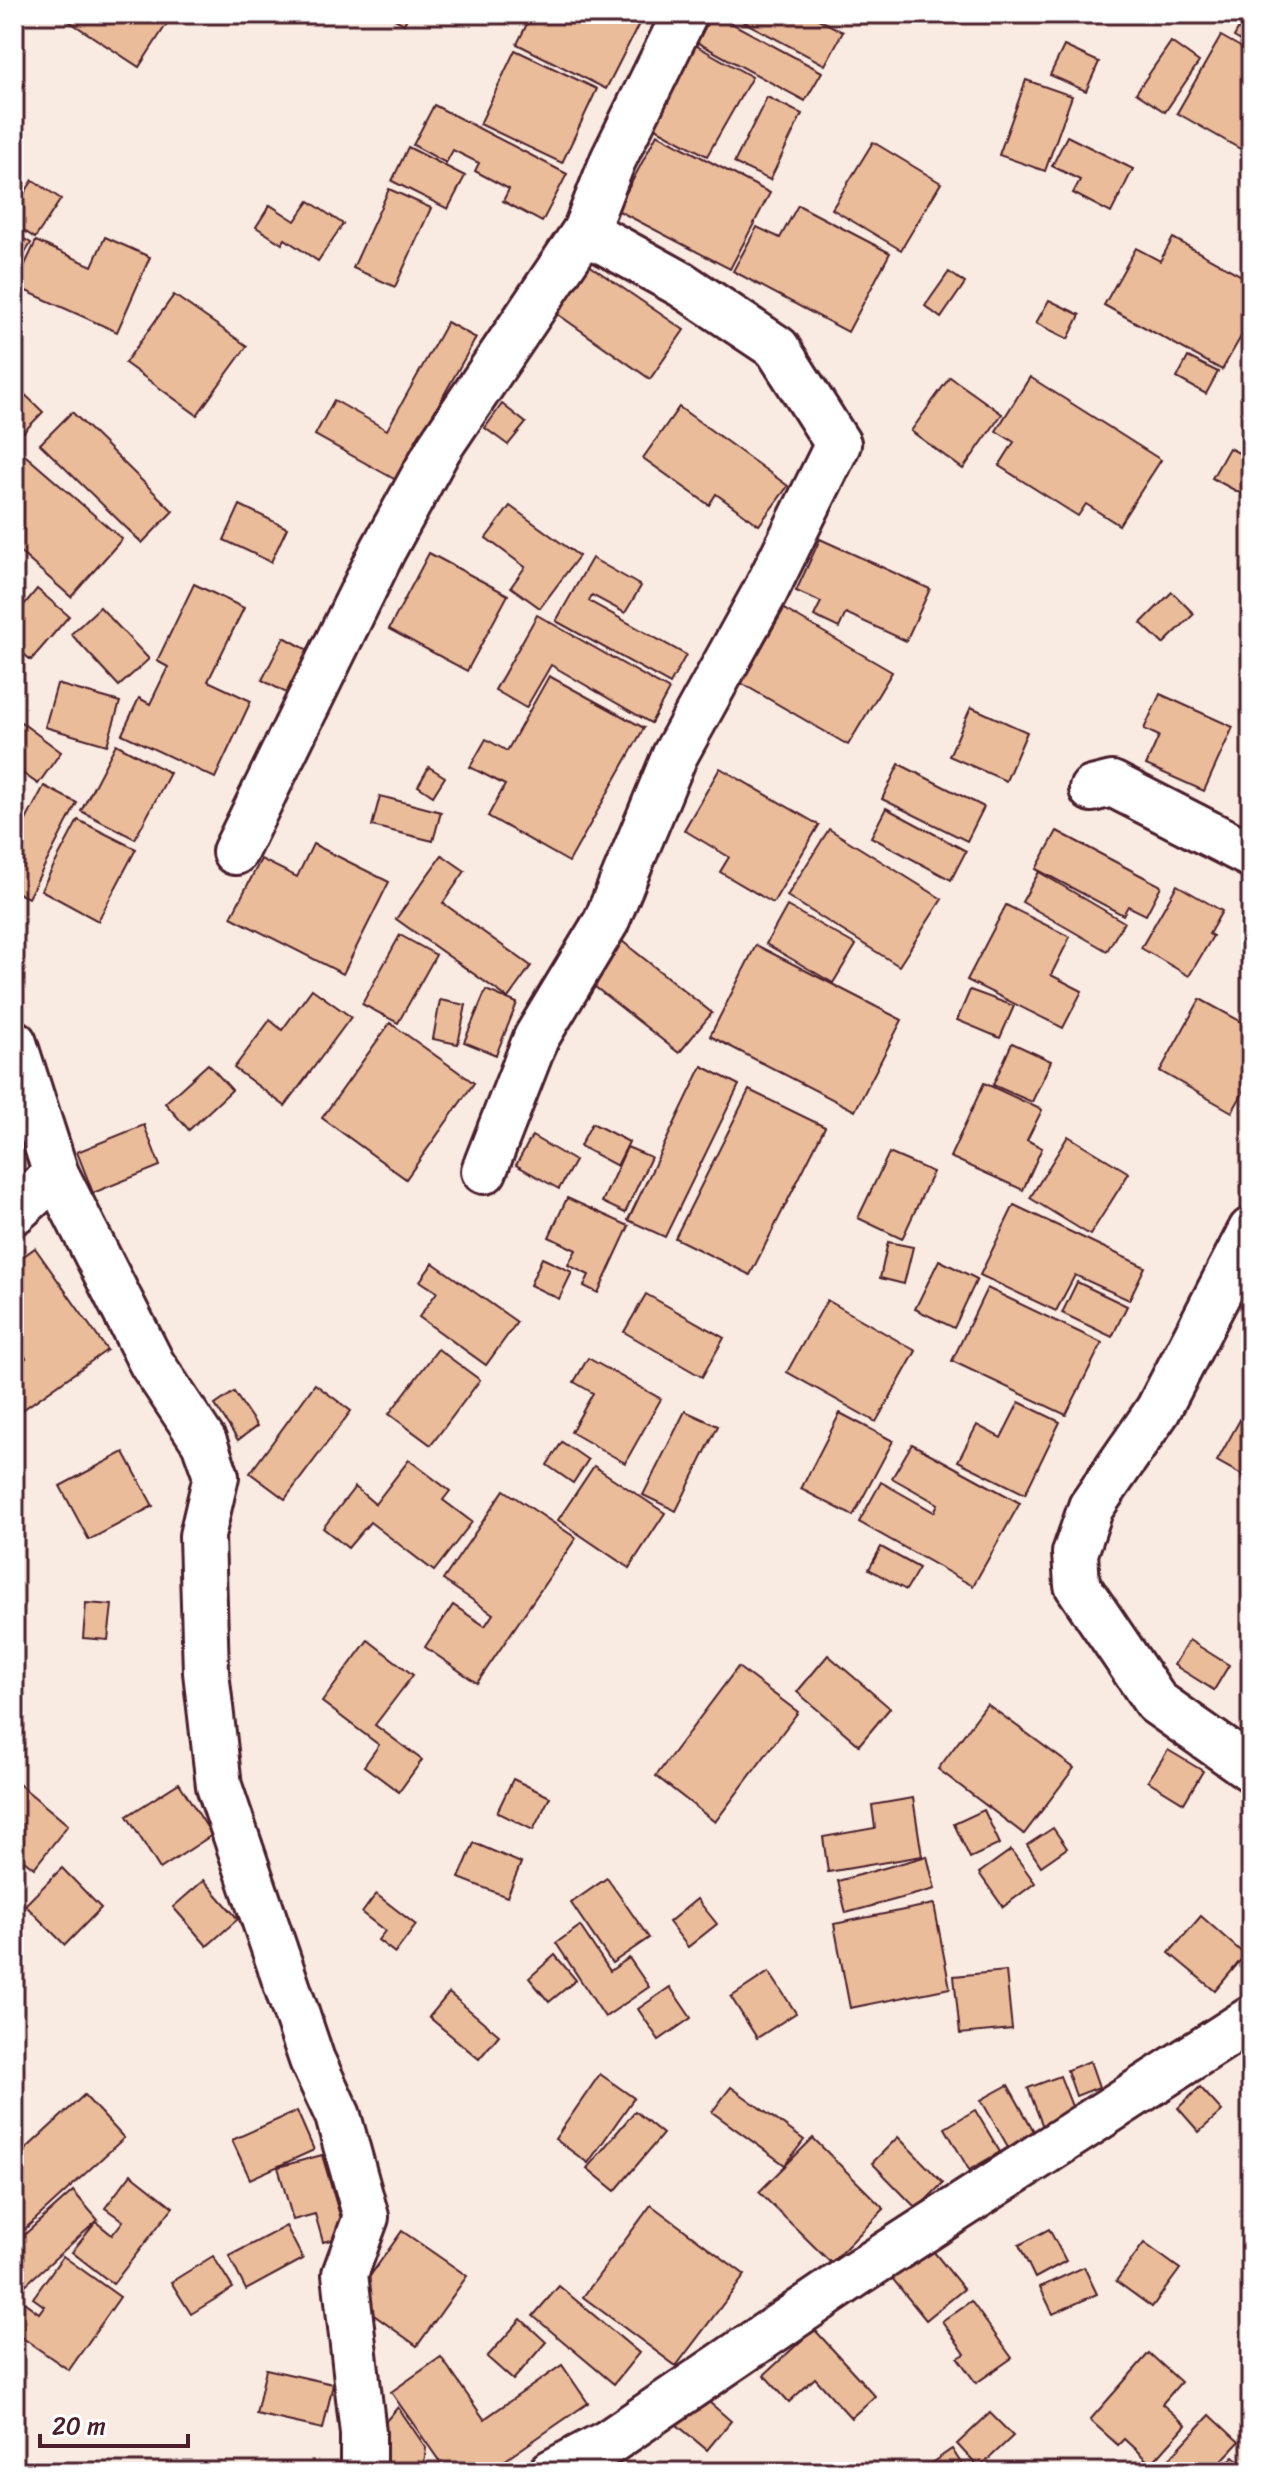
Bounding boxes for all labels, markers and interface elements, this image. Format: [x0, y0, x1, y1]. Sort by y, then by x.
scale bar [40, 2398, 188, 2448]
text: 20 m [52, 2405, 106, 2447]

